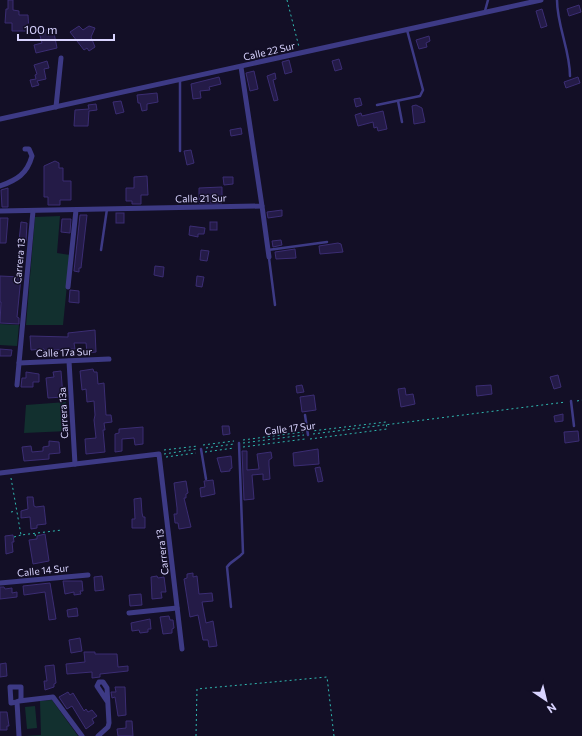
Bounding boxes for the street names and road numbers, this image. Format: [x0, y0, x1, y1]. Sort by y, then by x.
street label: Calle 22 Sur [242, 39, 296, 63]
street label: Calle 21 Sur [175, 192, 227, 204]
street label: Carrera 13 [11, 237, 27, 285]
street label: Calle 17a Sur [36, 345, 92, 359]
street label: Carrera 13a [56, 387, 70, 439]
street label: Calle 17 Sur [264, 419, 316, 437]
street label: Carrera 13 [153, 528, 171, 576]
street label: Calle 14 Sur [17, 561, 69, 579]

